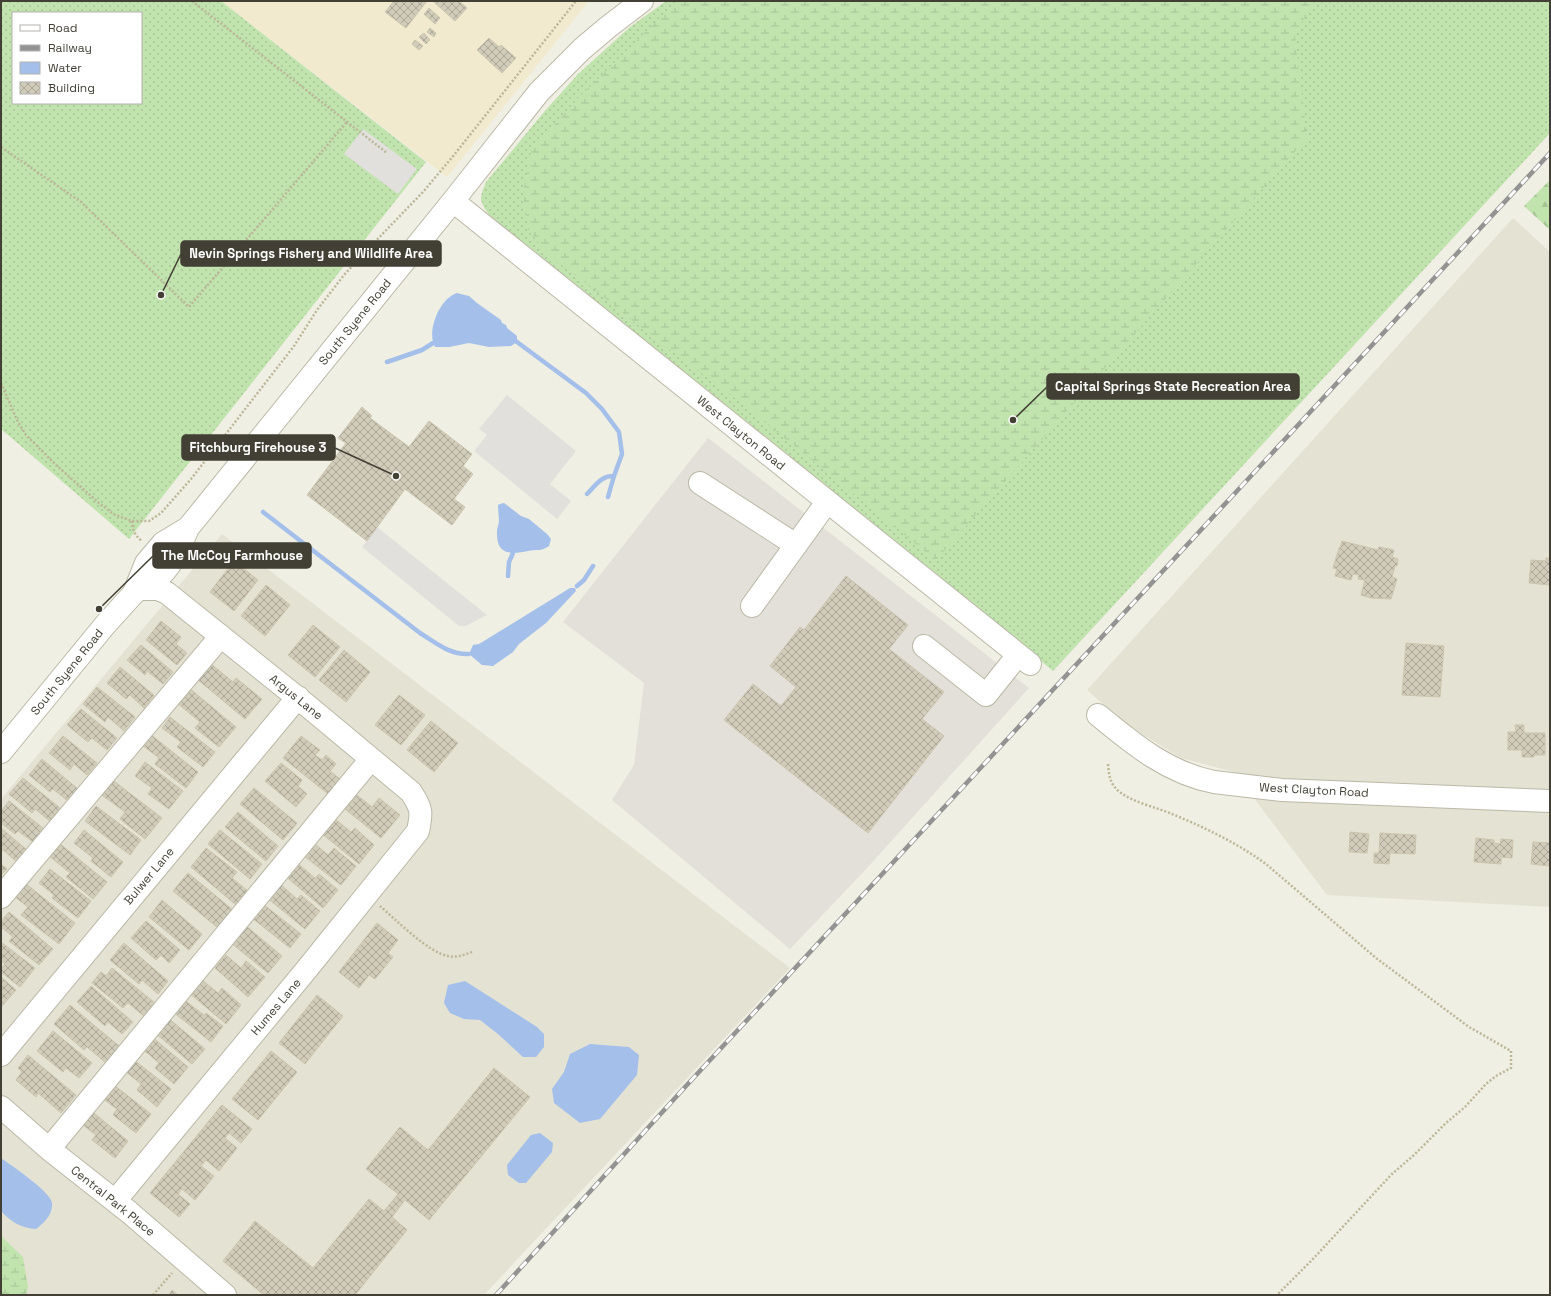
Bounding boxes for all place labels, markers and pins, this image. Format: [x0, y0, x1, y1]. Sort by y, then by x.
callout: Nevin Springs Fishery and Wildlife Area [181, 241, 441, 266]
callout: Capital Springs State Recreation Area [1047, 374, 1299, 399]
callout: Fitchburg Firehouse 3 [182, 435, 335, 460]
callout: The McCoy Farmhouse [153, 543, 311, 568]

